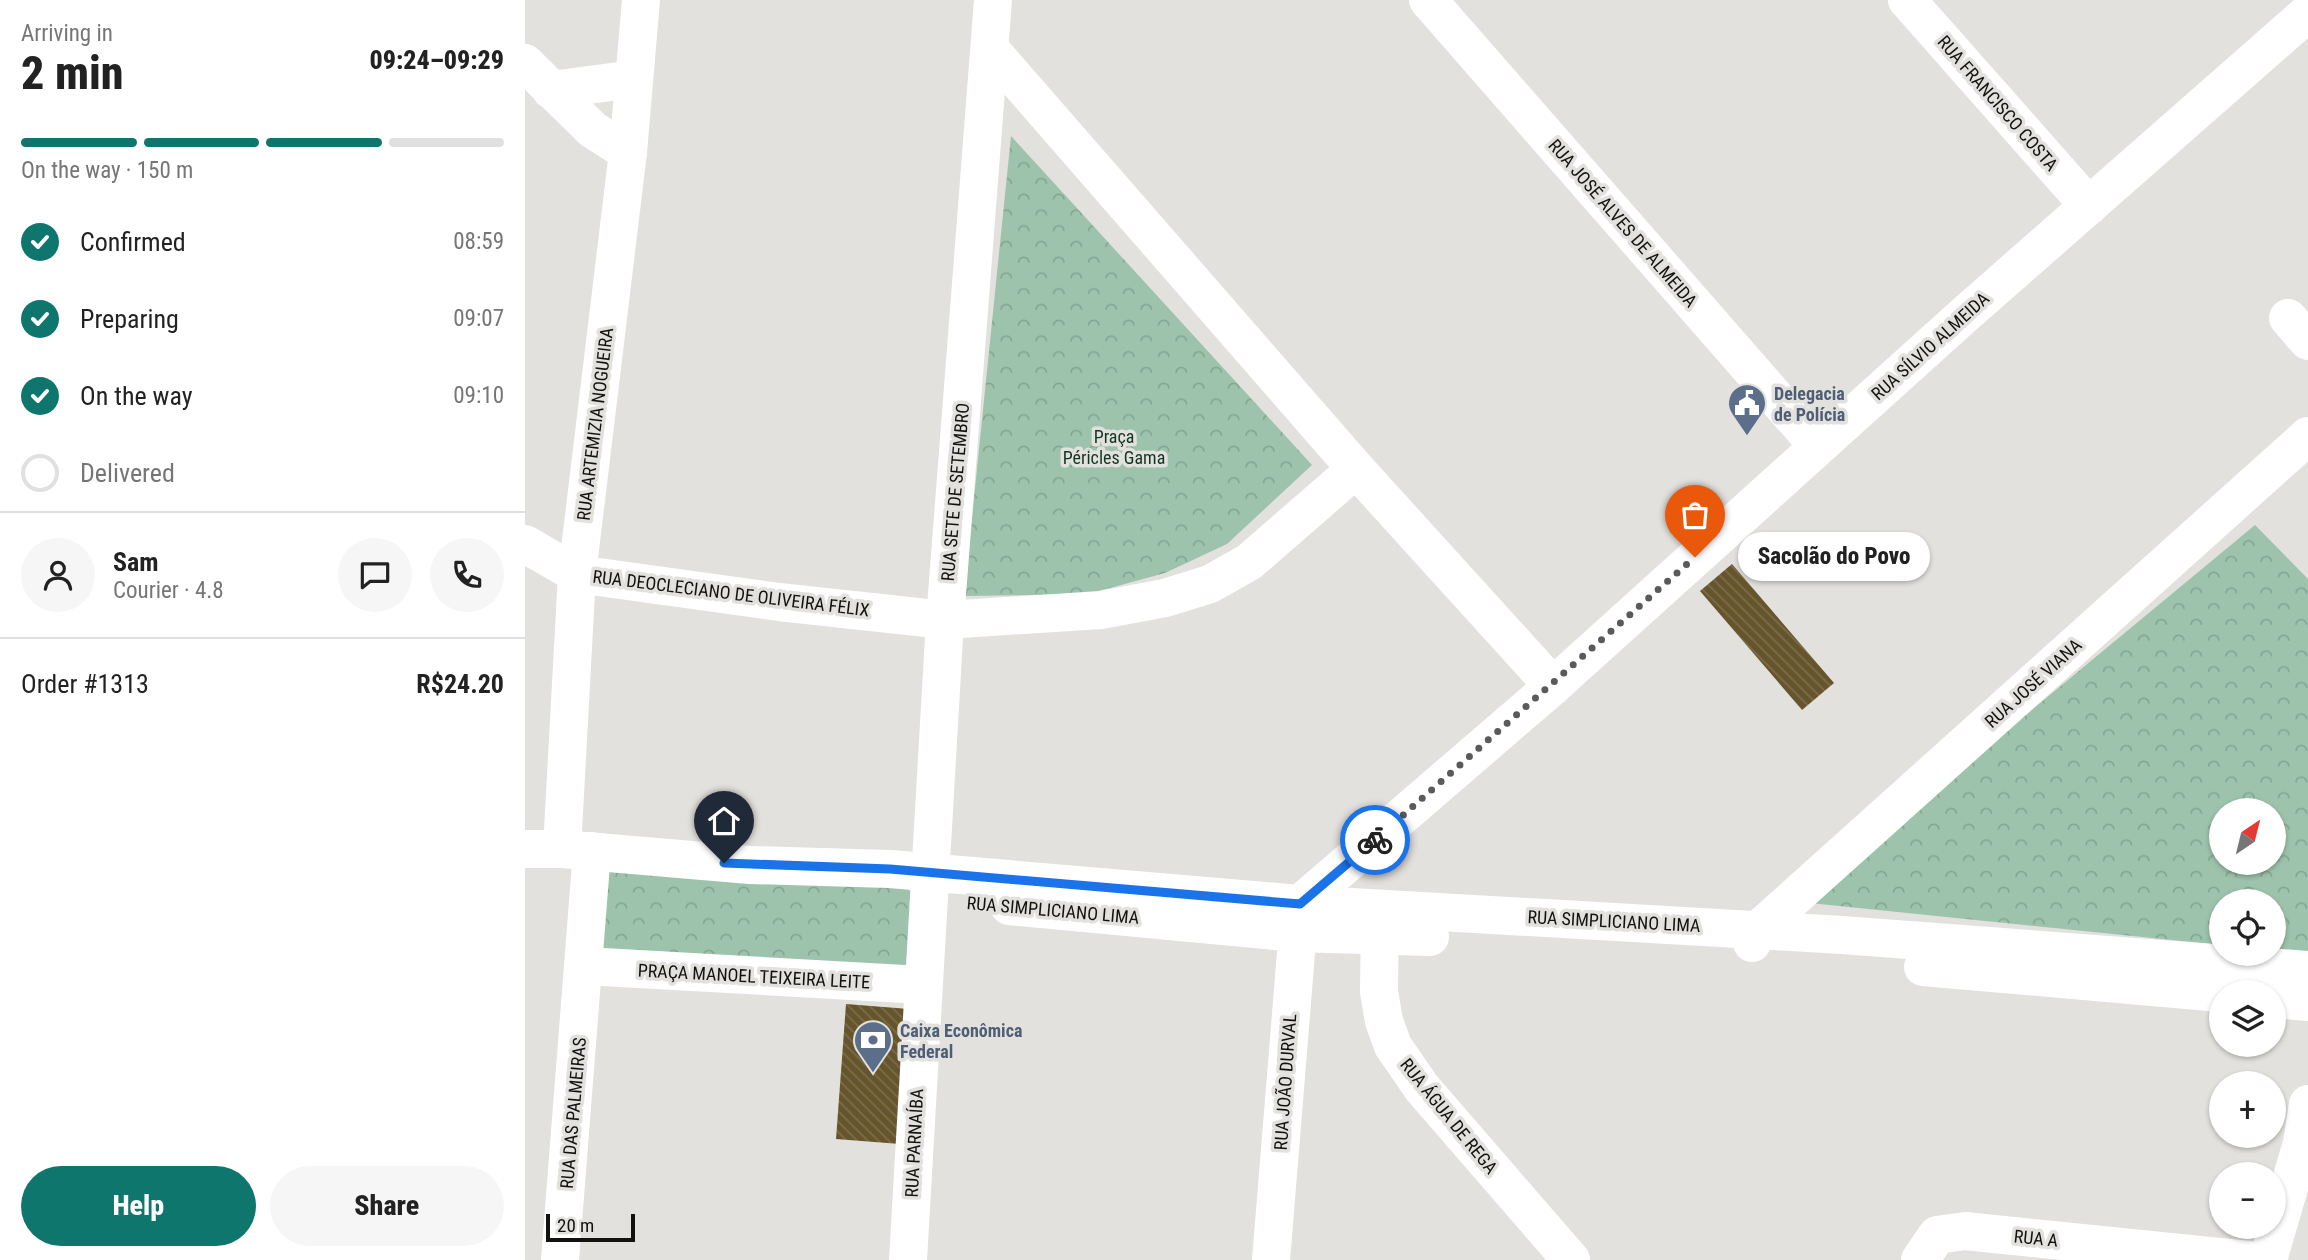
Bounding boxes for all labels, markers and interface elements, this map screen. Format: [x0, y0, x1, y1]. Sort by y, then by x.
text: Arriving in [21, 20, 113, 47]
street label: RUA FRANCISCO COSTA [1934, 31, 2063, 175]
text: 09:24–09:29 [370, 45, 504, 75]
text: 2 min [21, 46, 124, 100]
street label: RUA JOSÉ ALVES DE ALMEIDA [1544, 135, 1702, 312]
text: On the way · 150 m [21, 157, 193, 184]
icon: check [21, 223, 59, 261]
text: Confirmed [80, 227, 186, 257]
text: 08:59 [453, 228, 504, 255]
street label: RUA SÍLVIO ALMEIDA [1867, 287, 1994, 404]
icon: check [21, 300, 59, 338]
text: Preparing [80, 304, 179, 334]
text: 09:07 [453, 305, 504, 332]
street label: RUA ARTEMIZIA NOGUEIRA [573, 326, 617, 522]
icon: check [21, 377, 59, 415]
text: On the way [80, 381, 193, 411]
text: 09:10 [453, 382, 504, 409]
public building icon: Delegacia de Polícia [1726, 382, 1768, 437]
place label: Delegacia de Polícia [1774, 383, 1845, 425]
street label: RUA SETE DE SETEMBRO [937, 402, 973, 582]
park label: Praça Péricles Gama [1063, 426, 1165, 468]
text: Delivered [80, 458, 175, 488]
pin [1665, 485, 1725, 557]
icon: bag [1676, 496, 1714, 534]
callout: Sacolão do Povo [1737, 532, 1929, 582]
button: person [21, 538, 95, 612]
button: chat [338, 538, 412, 612]
button: phone [430, 538, 504, 612]
text: Sacolão do Povo [1758, 543, 1910, 570]
text: Sam [113, 547, 159, 577]
street label: RUA DEOCLECIANO DE OLIVEIRA FÉLIX [591, 566, 871, 620]
text: Courier · 4.8 [113, 577, 224, 604]
street label: RUA JOSÉ VIANA [1980, 634, 2086, 732]
text: Order #1313 [21, 669, 149, 699]
text: R$24.20 [416, 669, 504, 699]
pin [694, 791, 754, 863]
north arrow [2209, 798, 2285, 875]
map controls [2209, 798, 2286, 1239]
icon: home [705, 802, 743, 840]
courier [1340, 805, 1410, 875]
icon: bike [1356, 821, 1394, 859]
button: locate [2209, 889, 2286, 966]
street label: RUA SIMPLICIANO LIMA [966, 892, 1141, 928]
street label: RUA SIMPLICIANO LIMA [1527, 906, 1702, 936]
street label: PRAÇA MANOEL TEIXEIRA LEITE [637, 959, 871, 993]
button: layers [2209, 980, 2286, 1057]
street label: RUA JOÃO DURVAL [1270, 1013, 1300, 1151]
bank icon: Caixa Econômica Federal [852, 1019, 894, 1074]
place label: Caixa Econômica Federal [900, 1020, 1022, 1062]
street label: RUA DAS PALMEIRAS [556, 1036, 590, 1190]
street label: RUA ÁGUA DE REGA [1396, 1054, 1502, 1178]
button: + [2209, 1071, 2286, 1148]
street label: RUA PARNAÍBA [901, 1087, 927, 1198]
button: − [2209, 1162, 2286, 1239]
button: Help [21, 1166, 256, 1246]
button: Share [270, 1166, 504, 1246]
scale bar [546, 1211, 635, 1243]
text: 20 m [557, 1214, 594, 1237]
street label: RUA A [2013, 1225, 2060, 1251]

